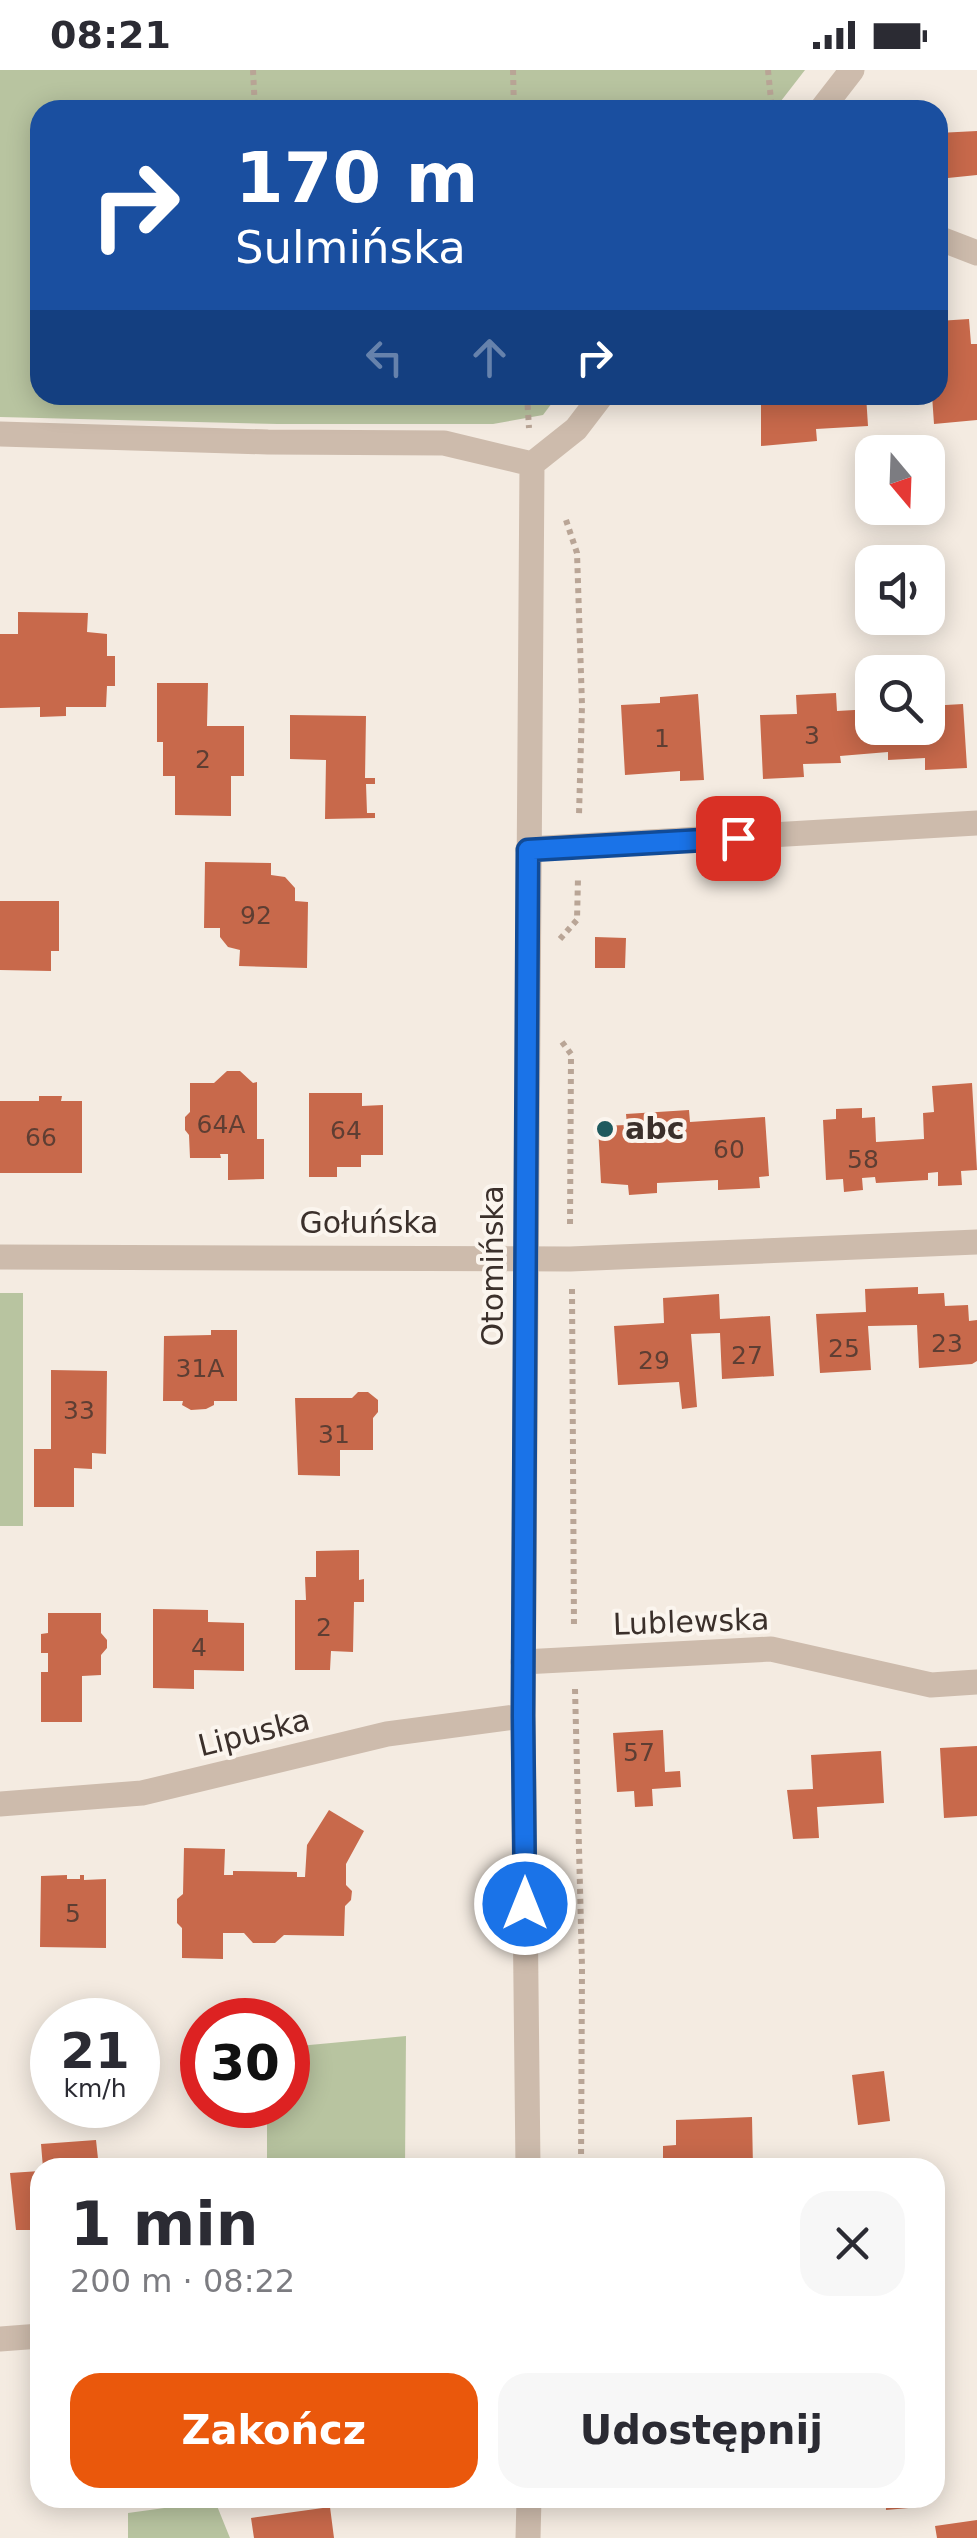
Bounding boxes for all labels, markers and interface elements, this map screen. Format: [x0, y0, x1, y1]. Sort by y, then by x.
text: 08:21 [50, 13, 171, 57]
text: 170 m [235, 137, 478, 219]
icon: right [70, 140, 200, 270]
text: Sulmińska [235, 221, 466, 274]
icon: left [357, 330, 412, 385]
icon: ahead [462, 330, 517, 385]
icon: right [567, 330, 622, 385]
north arrow [855, 435, 945, 525]
map controls [855, 435, 945, 745]
button: sound [855, 545, 945, 635]
button: search [855, 655, 945, 745]
house number: 3 [804, 721, 820, 750]
house number: 1 [654, 724, 670, 753]
house number: 2 [195, 745, 211, 774]
pin [696, 796, 781, 881]
icon: arrive [711, 811, 766, 866]
house number: 92 [240, 901, 272, 930]
house number: 64A [197, 1110, 245, 1139]
place label: abc [625, 1111, 685, 1146]
house number: 64 [330, 1116, 362, 1145]
marker: abc [594, 1118, 616, 1140]
house number: 66 [25, 1123, 57, 1152]
house number: 60 [713, 1135, 745, 1164]
house number: 58 [847, 1145, 879, 1174]
street label: Otomińska [475, 1185, 510, 1347]
street label: Gołuńska [299, 1205, 439, 1240]
house number: 23 [931, 1329, 963, 1358]
house number: 25 [828, 1334, 860, 1363]
house number: 27 [731, 1341, 763, 1370]
house number: 29 [638, 1346, 670, 1375]
house number: 31A [176, 1354, 224, 1383]
house number: 33 [63, 1396, 95, 1425]
house number: 31 [318, 1420, 350, 1449]
street label: Lublewska [612, 1601, 770, 1642]
house number: 2 [316, 1613, 332, 1642]
house number: 4 [191, 1633, 207, 1662]
street label: Lipuska [194, 1702, 313, 1763]
house number: 57 [623, 1738, 655, 1767]
position arrow [473, 1852, 577, 1956]
house number: 5 [65, 1899, 81, 1928]
speed limit sign: 30 [180, 1998, 310, 2128]
text: 21 [60, 2022, 130, 2080]
text: km/h [63, 2074, 127, 2103]
text: 1 min [70, 2189, 258, 2259]
button: close [800, 2191, 905, 2296]
text: 200 m · 08:22 [70, 2262, 295, 2300]
button: Zakończ [70, 2373, 478, 2488]
button: Udostępnij [498, 2373, 905, 2488]

